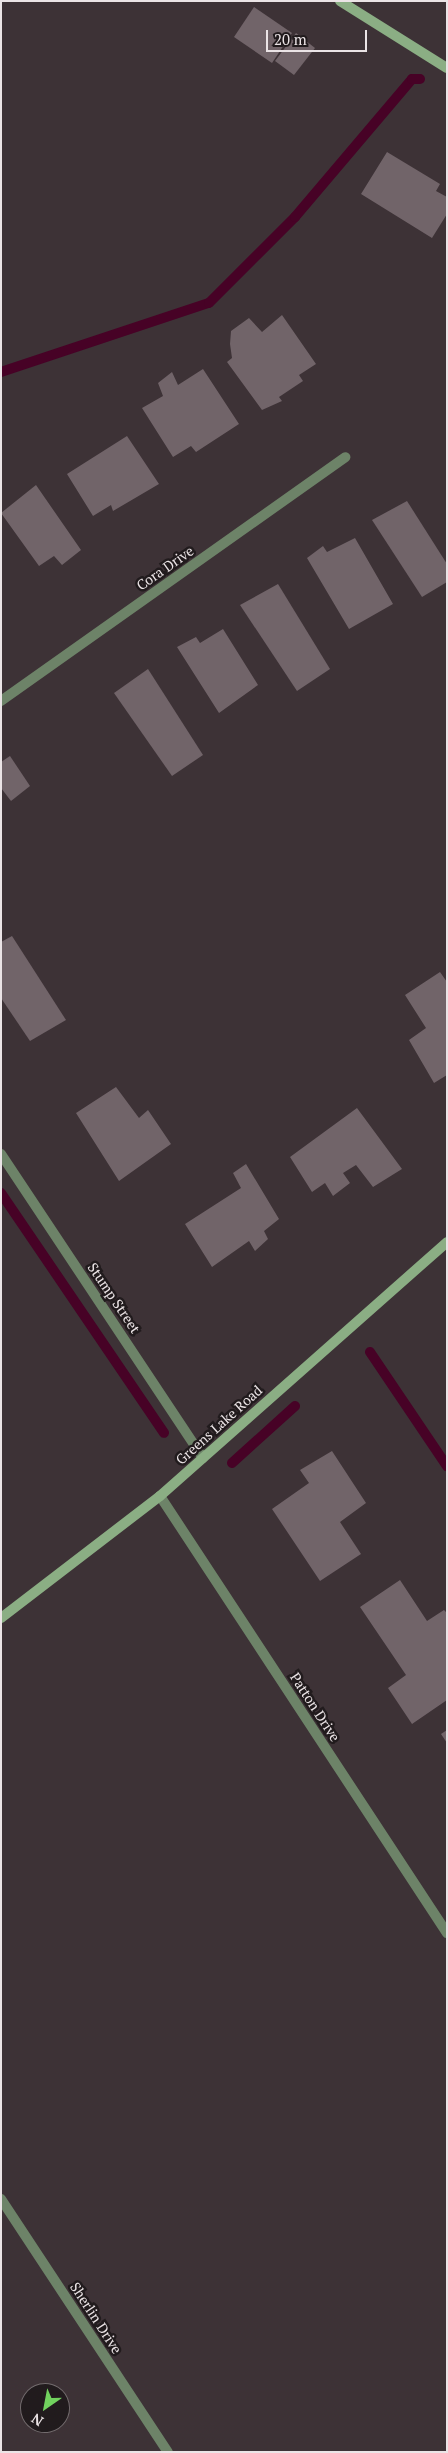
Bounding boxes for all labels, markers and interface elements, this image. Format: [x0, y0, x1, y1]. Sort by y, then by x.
scale bar [268, 20, 369, 52]
text: 20 m [274, 29, 307, 49]
street label: Cora Drive [133, 542, 197, 594]
street label: Stump Street [84, 1260, 144, 1336]
street label: Greens Lake Road [172, 1382, 266, 1468]
street label: Patton Drive [287, 1669, 343, 1745]
street label: Sherlin Drive [67, 2279, 125, 2357]
north arrow [20, 2383, 70, 2433]
text: N [27, 2409, 47, 2431]

